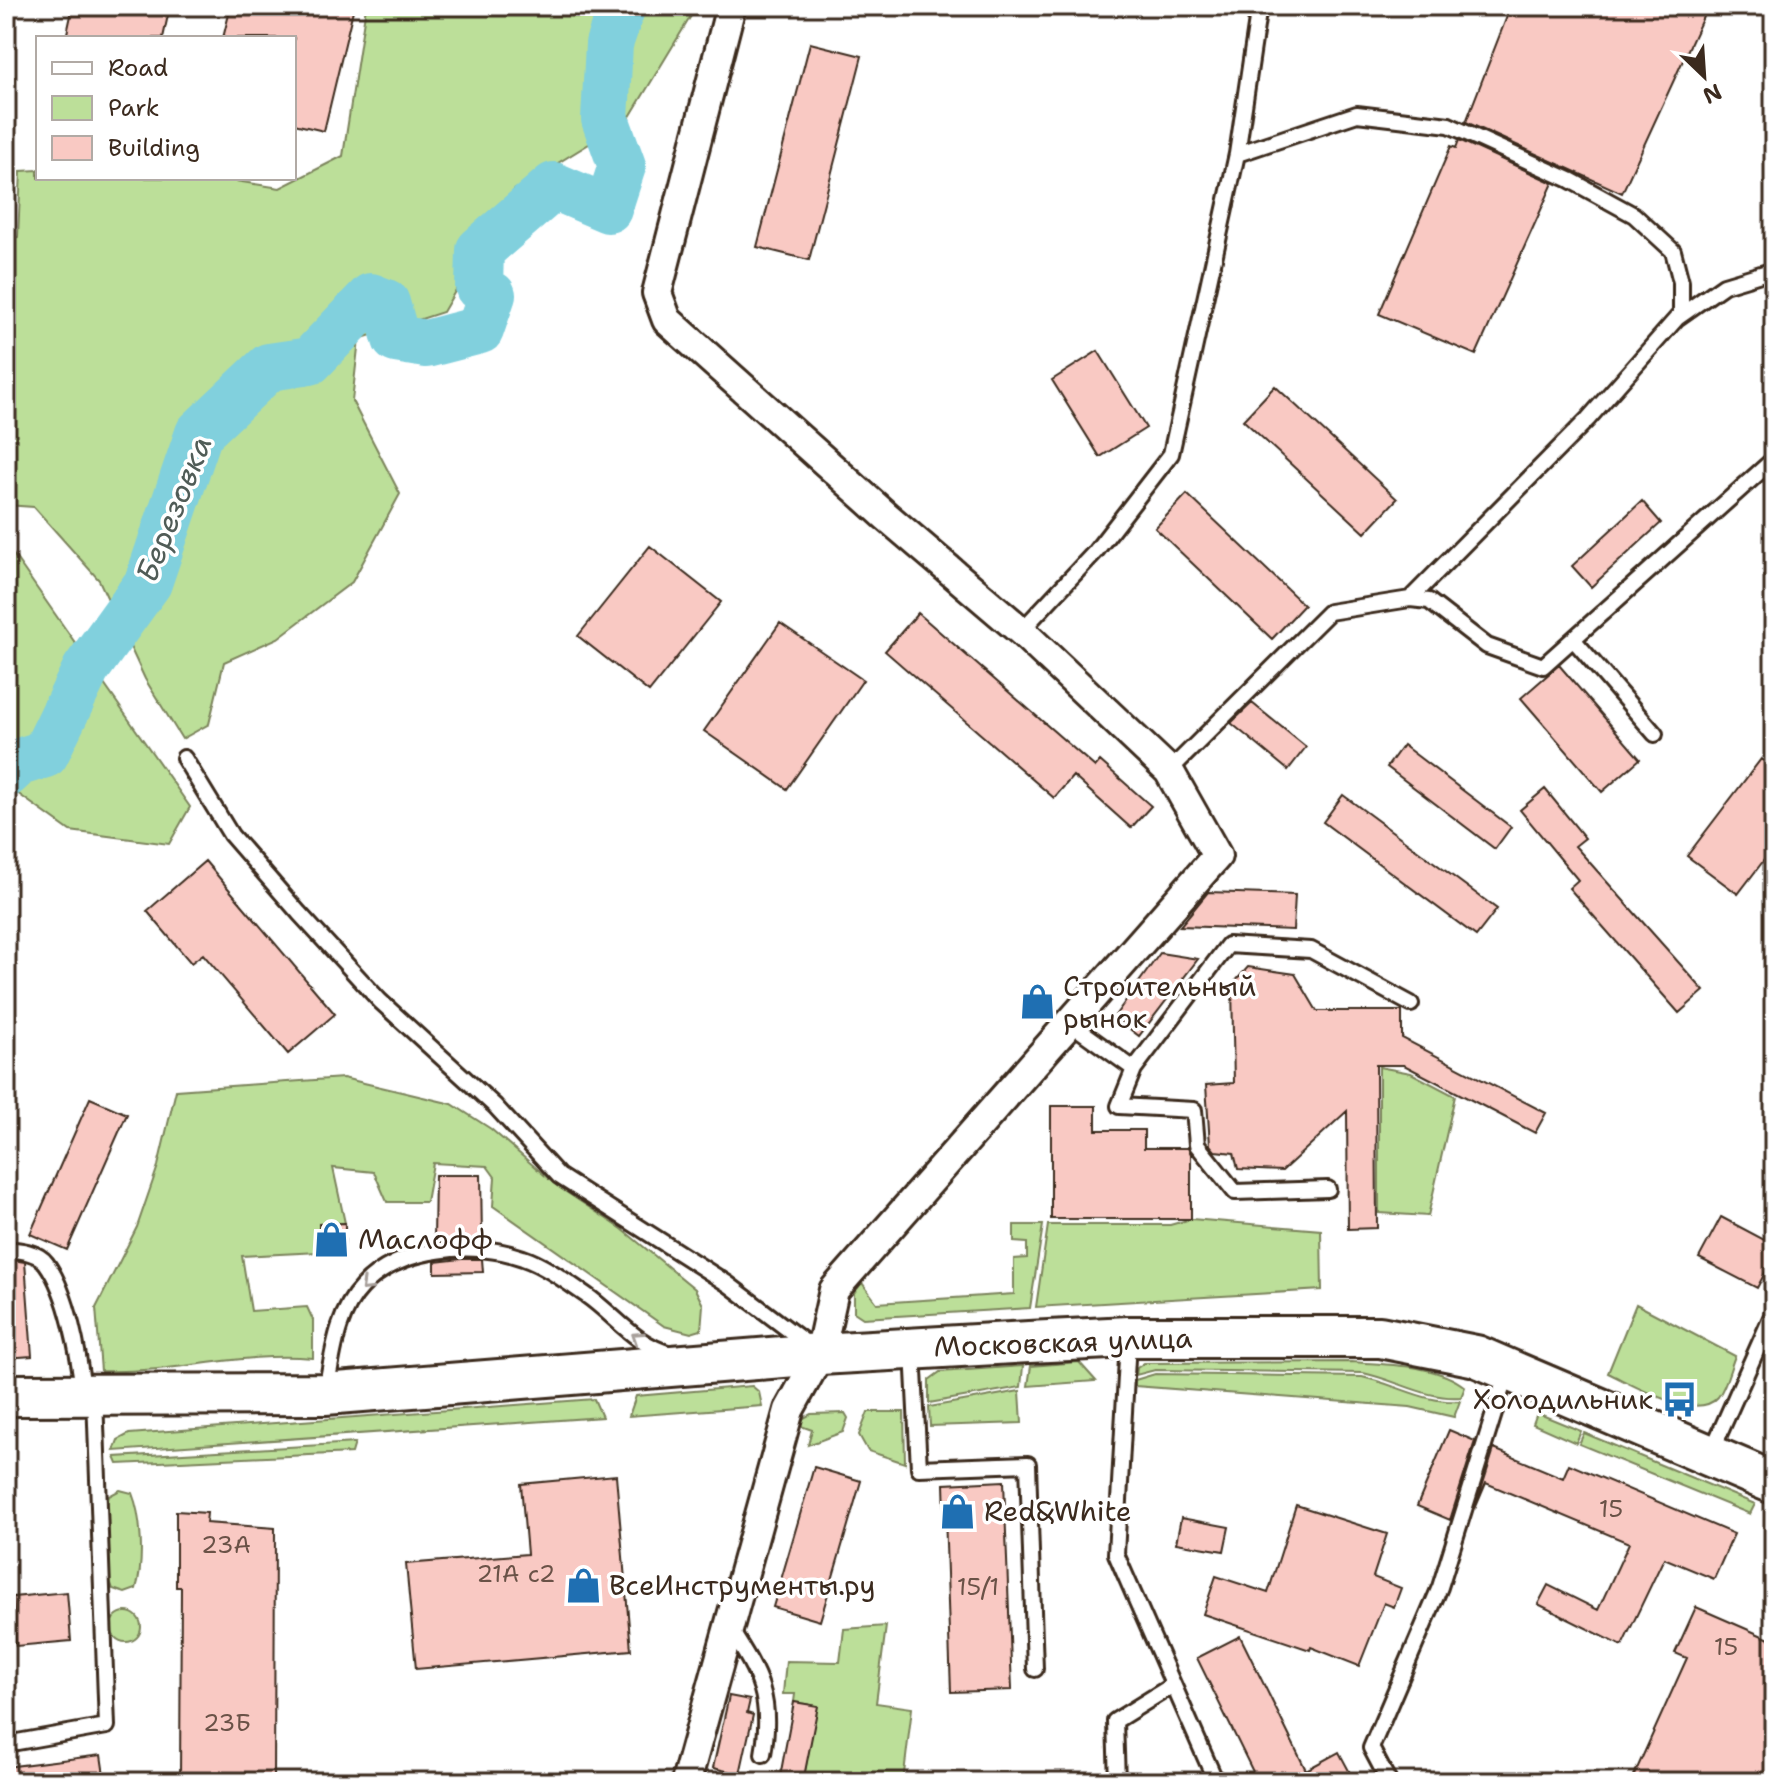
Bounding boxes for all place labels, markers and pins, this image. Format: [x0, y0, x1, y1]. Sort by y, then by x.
place label: Строительный рынок [1063, 967, 1256, 1037]
shop icon: Строительный рынок [1018, 983, 1056, 1021]
shop icon: Маслофф [313, 1220, 351, 1258]
place label: Маслофф [358, 1220, 493, 1258]
place label: Холодильник [1473, 1380, 1653, 1418]
bus stop icon: Холодильник [1660, 1380, 1698, 1418]
shop icon: Red&White [939, 1492, 977, 1530]
place label: Red&White [984, 1492, 1132, 1530]
shop icon: ВсеИнструменты.ру [564, 1566, 602, 1604]
place label: ВсеИнструменты.ру [609, 1566, 876, 1604]

